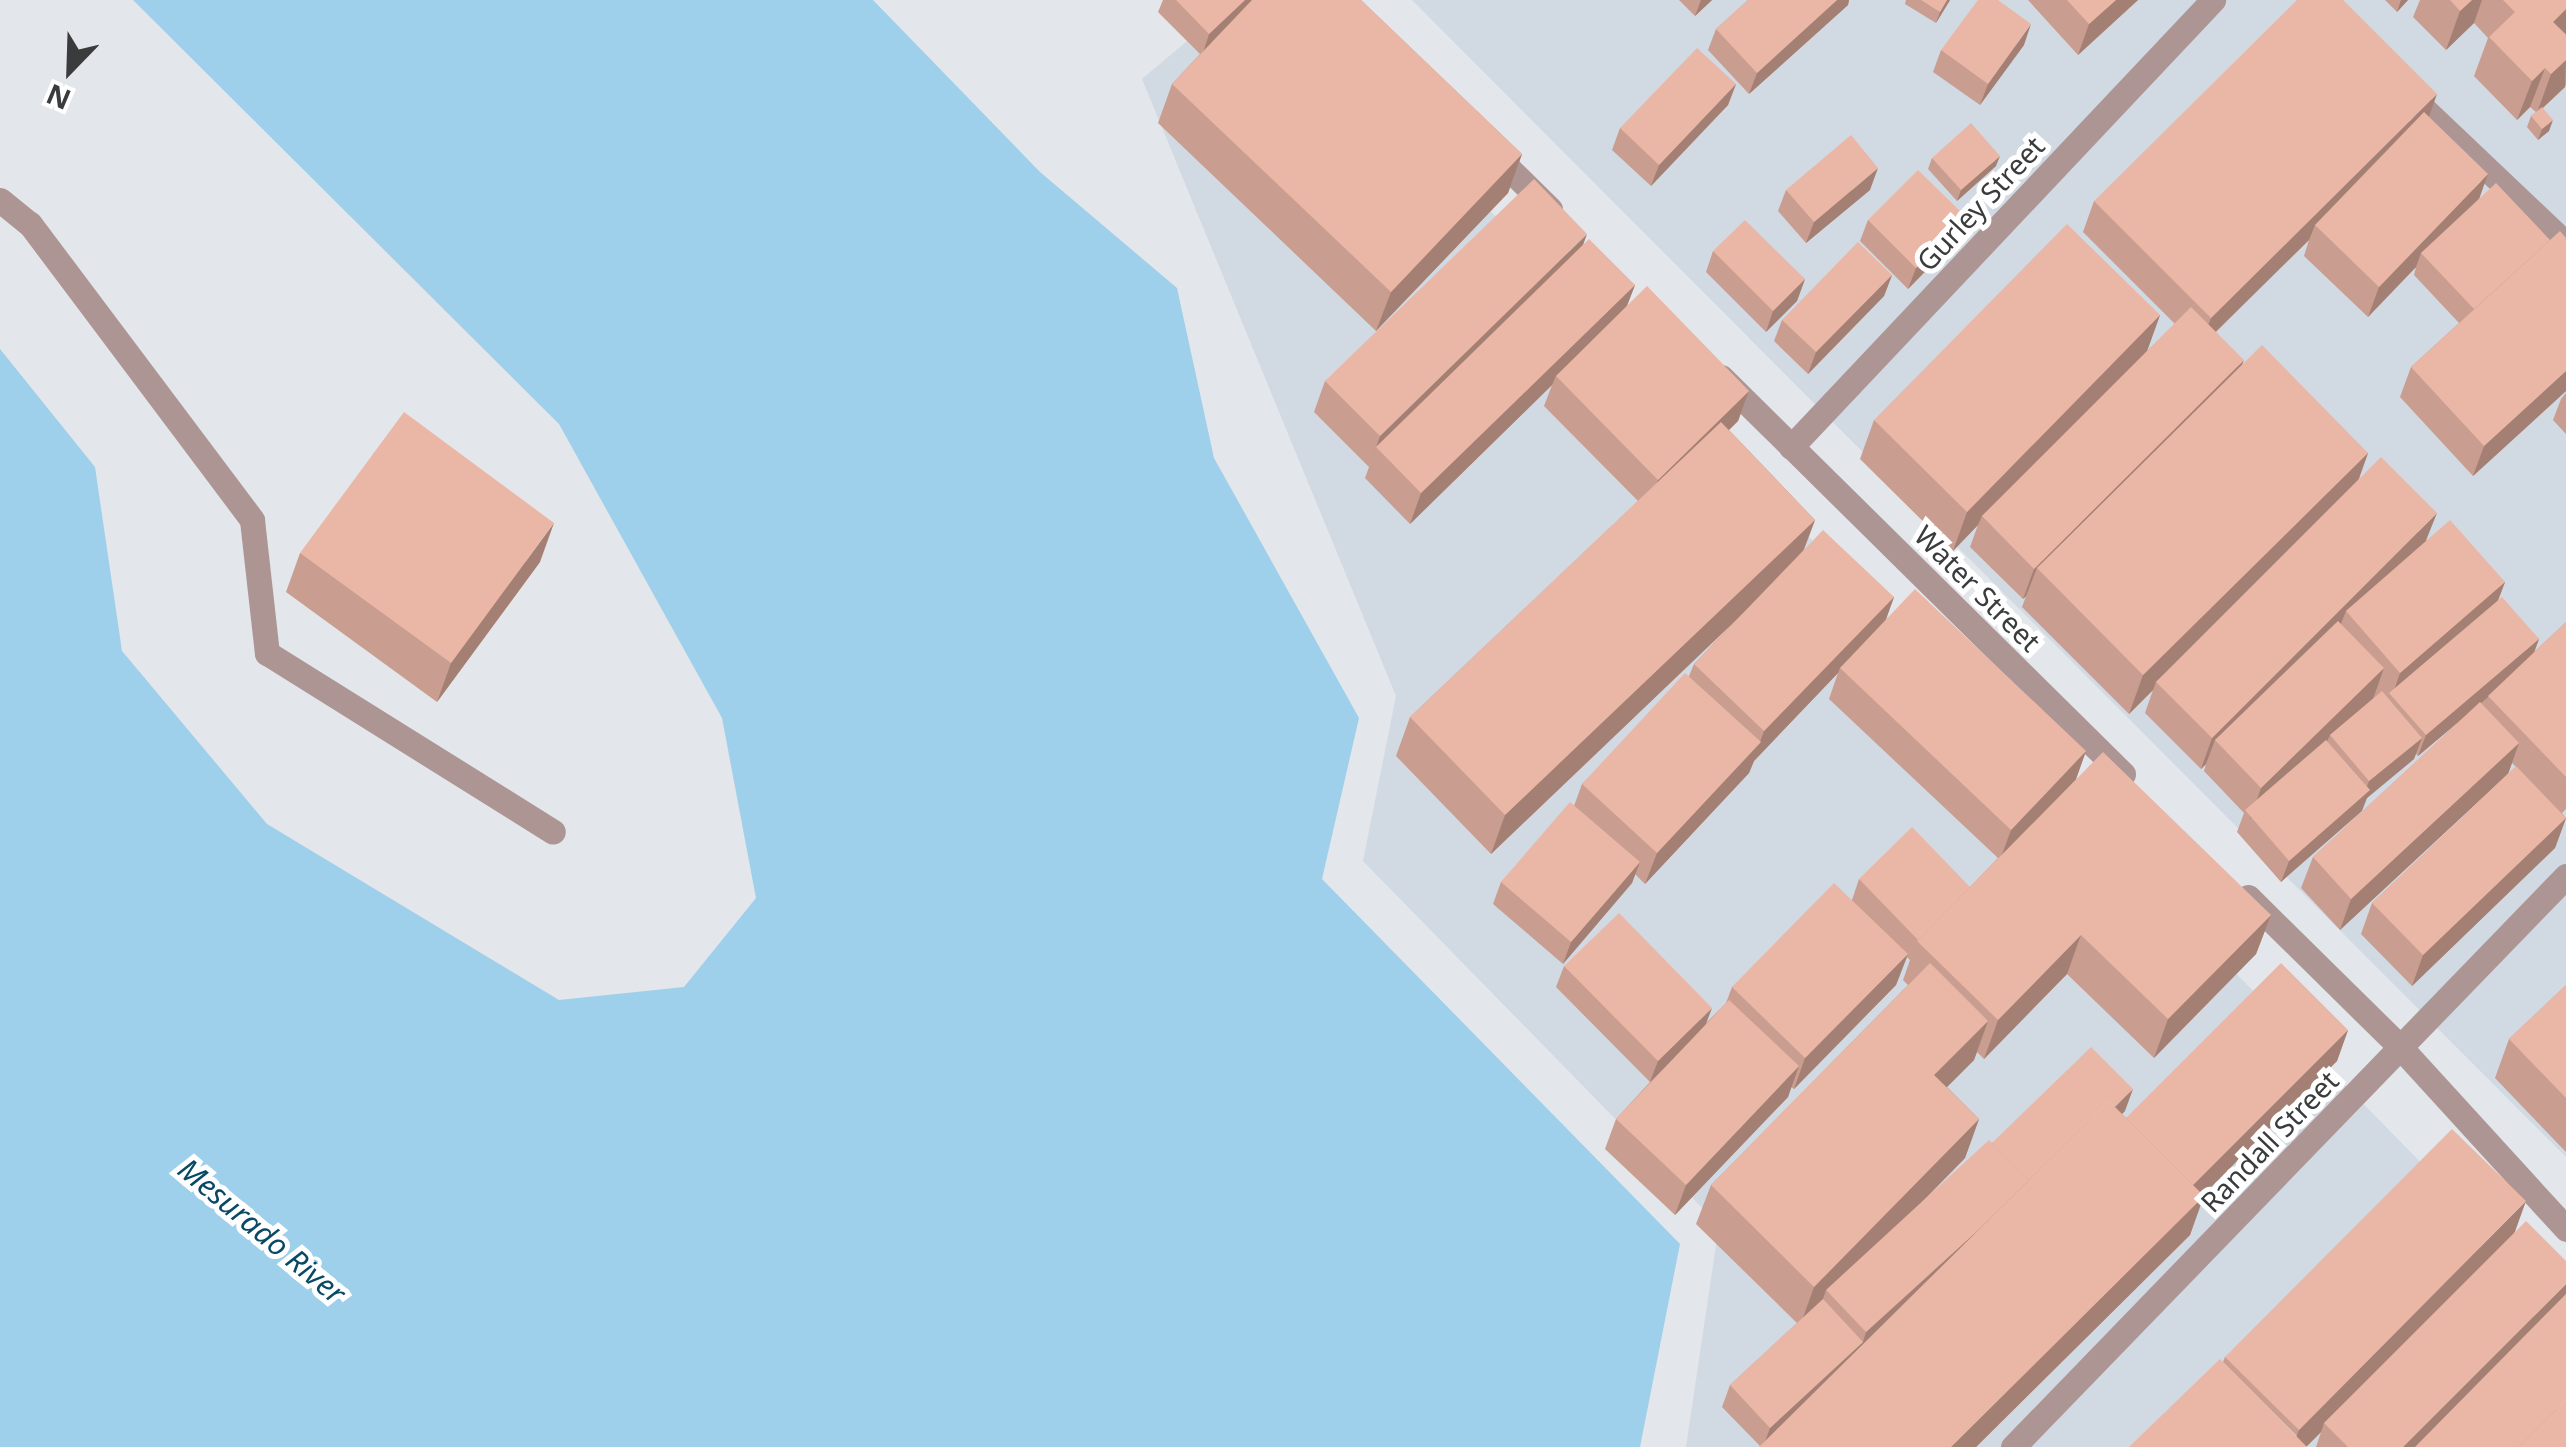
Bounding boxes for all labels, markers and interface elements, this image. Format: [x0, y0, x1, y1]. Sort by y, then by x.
north arrow [20, 20, 120, 120]
text: N [40, 76, 76, 120]
street label: Gurley Street [1909, 129, 2051, 277]
street label: Water Street [1908, 518, 2048, 658]
street label: Randall Street [2193, 1063, 2345, 1219]
water label: Mesurado River [171, 1151, 353, 1311]

